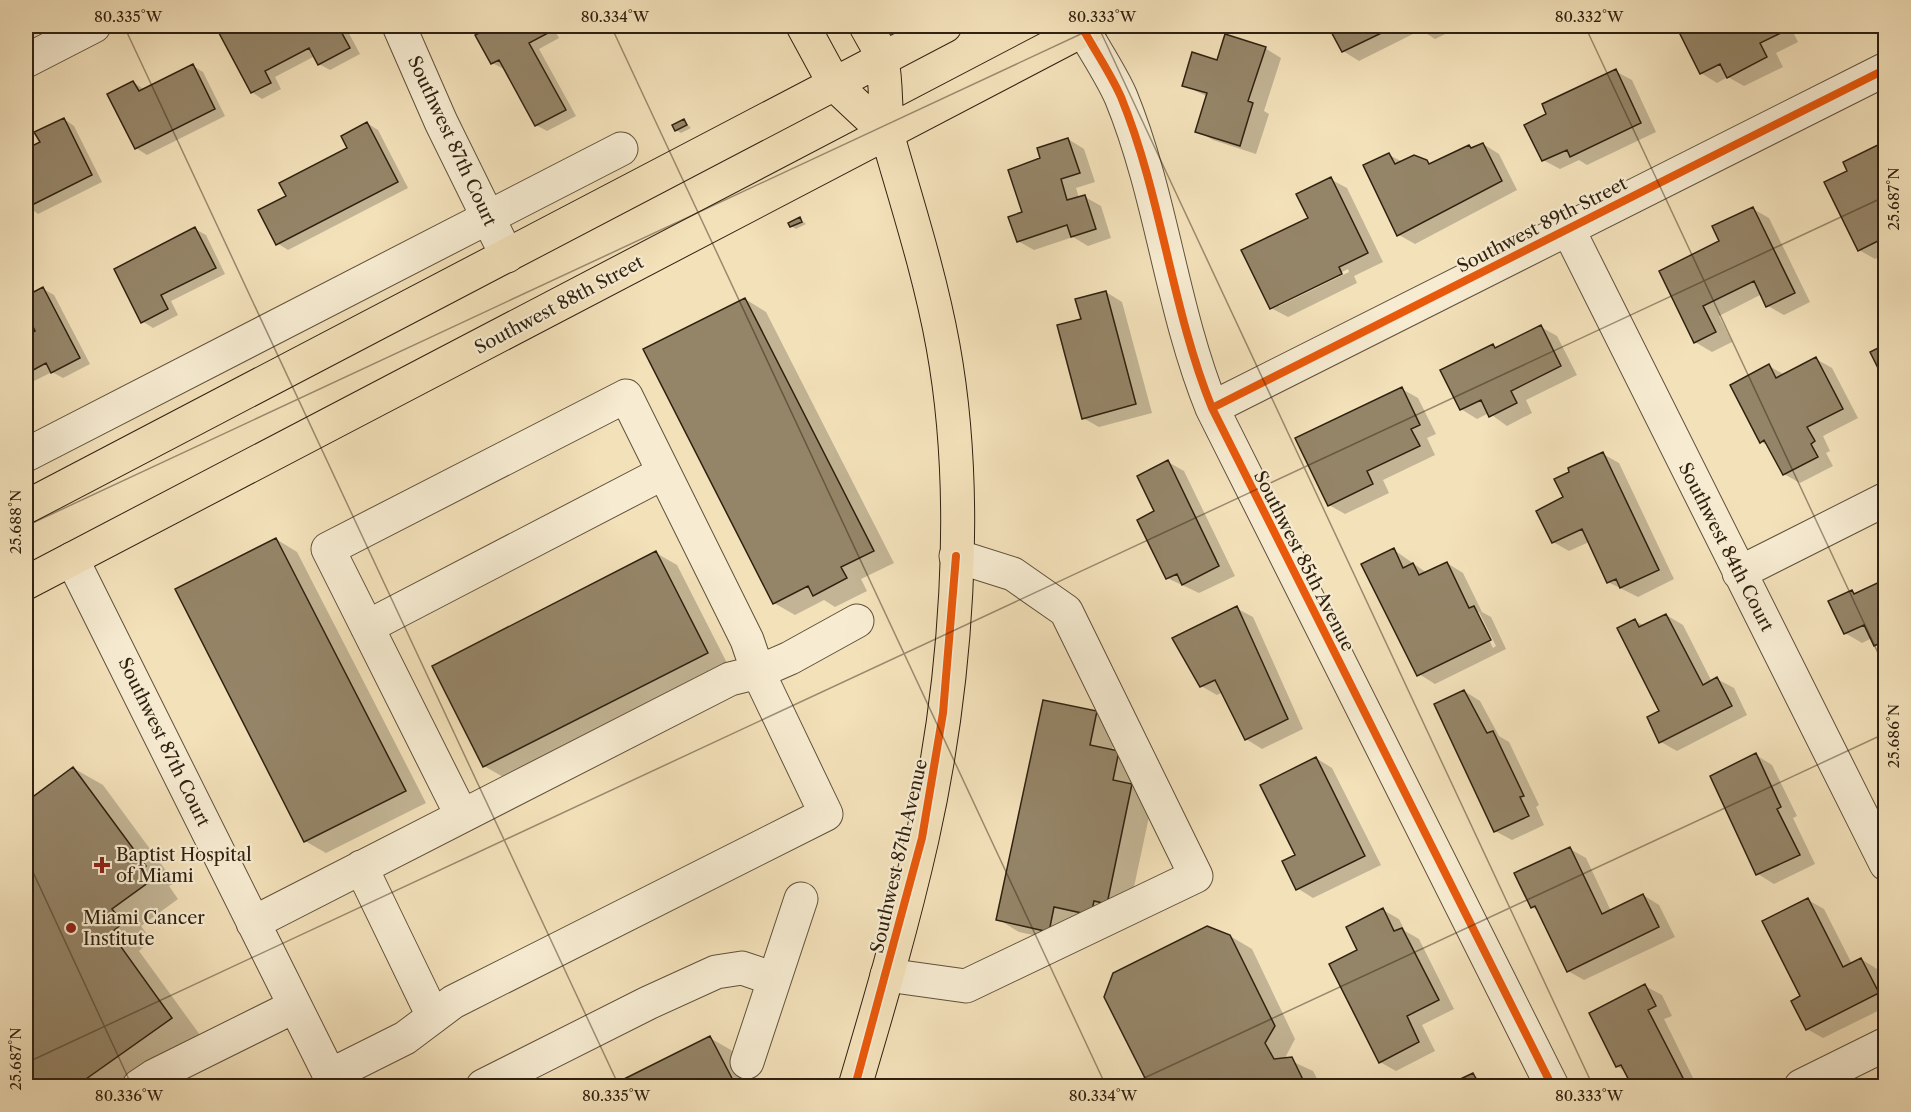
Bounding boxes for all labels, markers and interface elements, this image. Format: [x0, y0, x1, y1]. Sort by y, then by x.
text: 80.335°W [94, 7, 163, 26]
text: 80.334°W [581, 7, 650, 26]
text: 80.333°W [1068, 7, 1137, 26]
text: 80.332°W [1555, 7, 1624, 26]
street label: Southwest 87th Court [403, 52, 501, 230]
text: 25.687°N [1884, 167, 1903, 231]
street label: Southwest 89th Street [1453, 172, 1631, 278]
street label: Southwest 88th Street [471, 251, 648, 359]
street label: Southwest 84th Court [1674, 459, 1779, 636]
street label: Southwest 85th Avenue [1249, 467, 1359, 655]
text: 25.688°N [6, 490, 25, 554]
street label: Southwest 87th Court [113, 654, 215, 831]
text: 25.686°N [1884, 704, 1903, 768]
street label: Southwest 87th Avenue [866, 757, 932, 955]
place label: Baptist Hospital of Miami [116, 844, 252, 887]
marker: Baptist Hospital of Miami [93, 856, 111, 874]
place label: Miami Cancer Institute [83, 907, 205, 950]
marker: Miami Cancer Institute [64, 921, 78, 935]
text: 25.687°N [6, 1027, 25, 1091]
text: 80.336°W [95, 1086, 164, 1105]
text: 80.335°W [582, 1086, 651, 1105]
text: 80.334°W [1069, 1086, 1138, 1105]
text: 80.333°W [1555, 1086, 1624, 1105]

